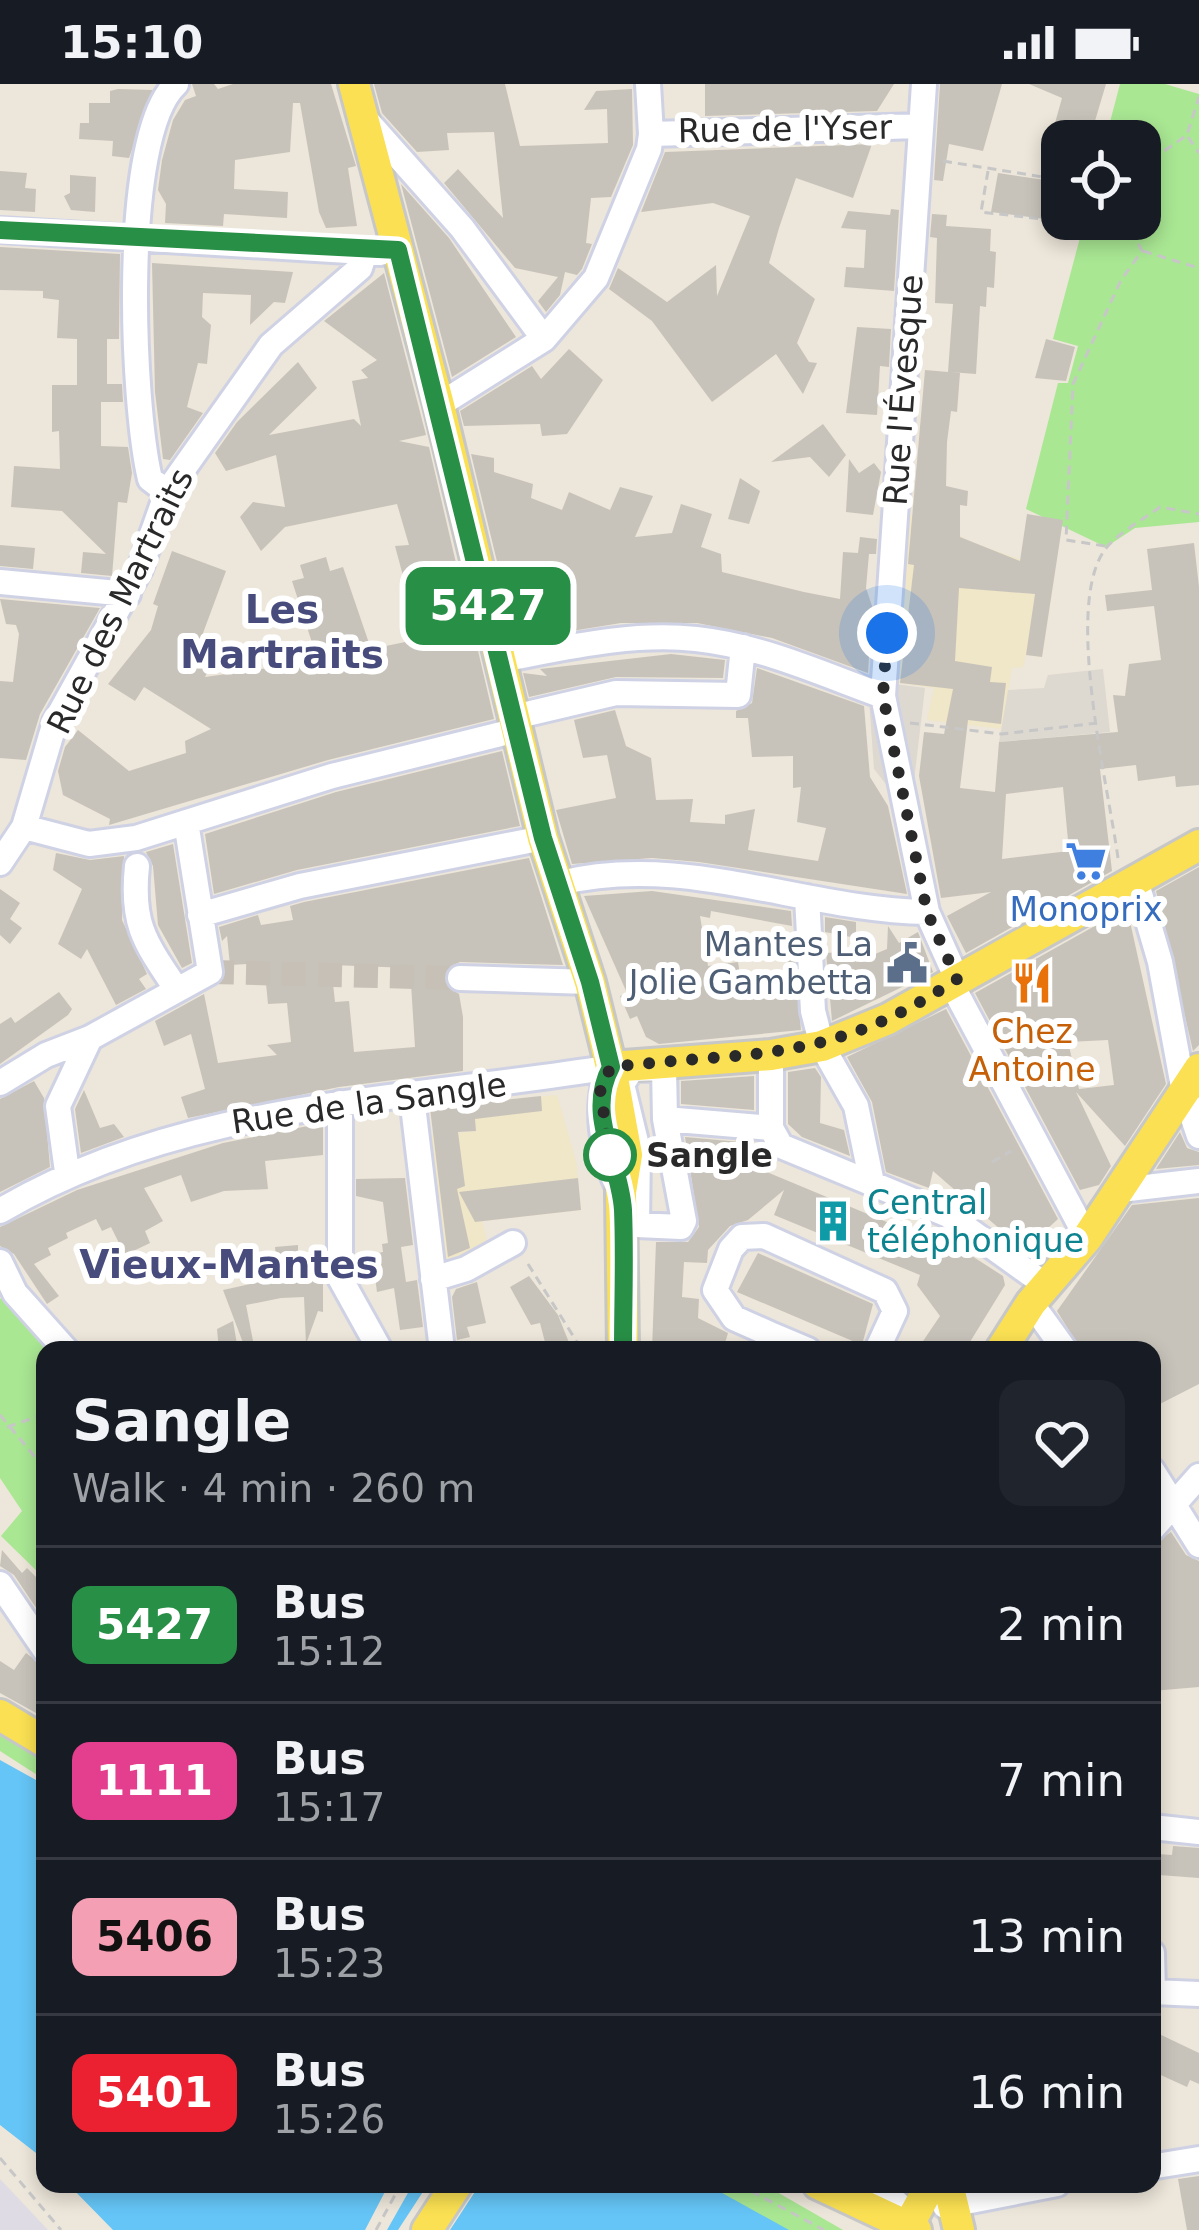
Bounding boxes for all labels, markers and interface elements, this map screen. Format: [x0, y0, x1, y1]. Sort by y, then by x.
text: 15:10 [60, 16, 203, 69]
street label: Rue de l'Yser [677, 108, 893, 150]
map controls [1041, 120, 1161, 240]
button: locate [1041, 120, 1161, 240]
street label: Rue l'Évesque [874, 273, 931, 507]
street label: Rue des Martraits [39, 462, 201, 740]
line badge: 5427 [404, 567, 572, 645]
text: 5427 [430, 581, 546, 630]
district label: Les Martraits [180, 587, 384, 677]
your location [857, 603, 917, 663]
supermarket icon: Monoprix [1063, 838, 1109, 884]
place label: Monoprix [1010, 890, 1162, 929]
place label: Mantes La Jolie Gambetta [627, 925, 873, 1002]
public building icon: Mantes La Jolie Gambetta [884, 940, 930, 986]
restaurant icon: Chez Antoine [1009, 960, 1055, 1006]
place label: Chez Antoine [968, 1012, 1096, 1089]
street label: Rue de la Sangle [229, 1064, 509, 1142]
marker: Sangle [585, 1130, 635, 1180]
place label: Sangle [646, 1136, 773, 1175]
place label: Central téléphonique [867, 1183, 1084, 1260]
building icon: Central téléphonique [810, 1198, 856, 1244]
district label: Vieux-Mantes [79, 1242, 379, 1287]
button: heart [999, 1380, 1125, 1506]
text: Sangle [72, 1388, 291, 1454]
text: Walk · 4 min · 260 m [72, 1466, 475, 1511]
text: Bus [273, 1576, 366, 1629]
text: 2 min [997, 1598, 1125, 1651]
text: 5427 [96, 1600, 213, 1649]
text: 15:12 [273, 1629, 385, 1674]
text: Bus [273, 1732, 366, 1785]
text: 7 min [997, 1754, 1125, 1807]
text: 1111 [96, 1756, 213, 1805]
text: 15:17 [273, 1785, 385, 1830]
text: Bus [273, 1888, 366, 1941]
text: 13 min [969, 1910, 1125, 1963]
text: 5406 [96, 1912, 213, 1961]
text: 15:23 [273, 1941, 385, 1986]
text: Bus [273, 2044, 366, 2097]
text: 16 min [969, 2066, 1125, 2119]
text: 5401 [96, 2068, 213, 2117]
text: 15:26 [273, 2097, 385, 2142]

